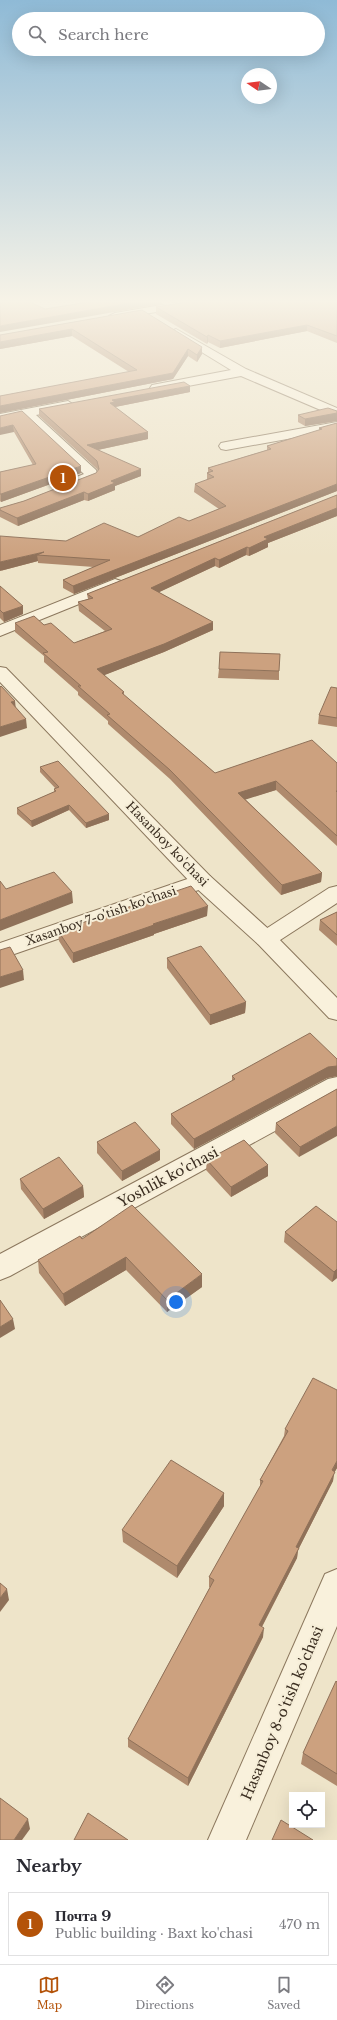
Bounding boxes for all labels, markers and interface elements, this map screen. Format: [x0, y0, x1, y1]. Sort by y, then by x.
search box [12, 12, 325, 56]
icon: search [26, 23, 48, 45]
text: Search here [58, 25, 149, 44]
north arrow [241, 68, 277, 104]
pin: 1 [50, 463, 76, 493]
street label: Hasanboy ko'chasi [123, 798, 212, 889]
street label: Xasanboy 7-o'tish ko'chasi [24, 883, 178, 948]
street label: Yoshlik ko'chasi [114, 1143, 222, 1212]
your location [166, 1292, 186, 1312]
street label: Hasanboy 8-o'tish ko'chasi [237, 1623, 327, 1803]
map controls [289, 1792, 325, 1828]
button: locate [289, 1792, 325, 1828]
text: Nearby [16, 1856, 82, 1877]
text: Почта 9 [55, 1906, 111, 1925]
text: 1 [27, 1916, 33, 1933]
text: 470 m [279, 1916, 320, 1933]
text: Public building · Baxt ko'chasi [55, 1925, 253, 1942]
tab: Map [37, 1974, 62, 2012]
tab: Directions [135, 1974, 194, 2012]
tab: Saved [267, 1974, 300, 2012]

